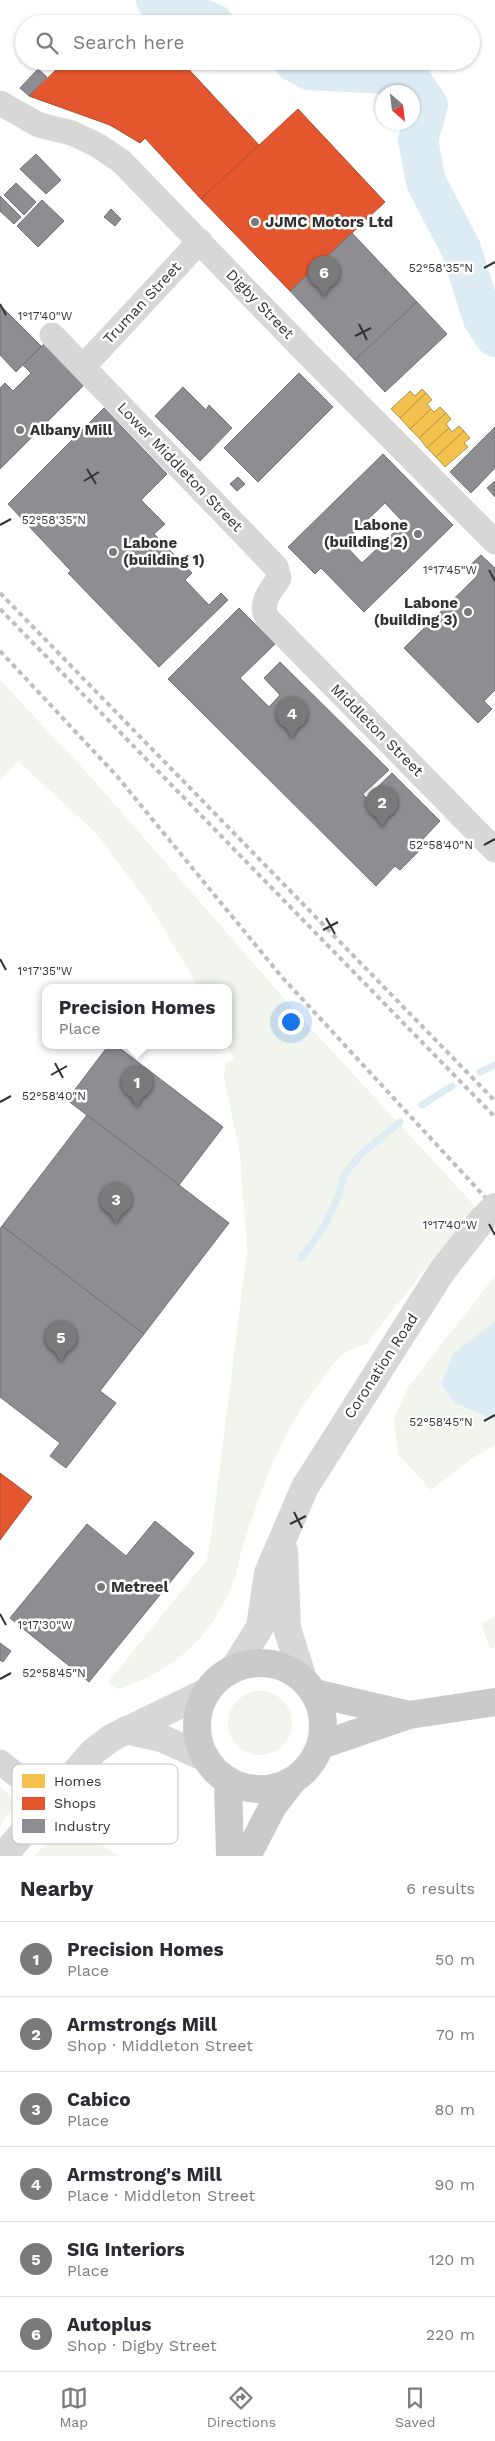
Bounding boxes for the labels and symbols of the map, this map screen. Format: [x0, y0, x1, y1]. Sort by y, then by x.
north arrow [375, 85, 420, 130]
place label: JJMC Motors Ltd [265, 213, 393, 231]
marker: JJMC Motors Ltd [249, 216, 261, 228]
pin: 6 [308, 256, 340, 297]
street label: Truman Street [99, 258, 185, 348]
text: 52°58'35"N [409, 261, 473, 275]
street label: Digby Street [222, 266, 298, 343]
text: 1°17'40"W [18, 309, 73, 323]
street label: Lower Middleton Street [113, 399, 247, 536]
place label: Albany Mill [30, 421, 112, 439]
marker: Albany Mill [14, 424, 26, 436]
text: 52°58'35"N [22, 513, 86, 527]
place label: Labone (building 2) [324, 516, 408, 551]
marker: Labone (building 2) [412, 528, 424, 540]
place label: Labone (building 1) [123, 534, 205, 569]
marker: Labone (building 1) [107, 546, 119, 558]
text: 1°17'45"W [423, 563, 477, 577]
place label: Labone (building 3) [374, 594, 458, 629]
marker: Labone (building 3) [462, 606, 474, 618]
street label: Middleton Street [327, 680, 428, 781]
pin: 4 [276, 697, 308, 738]
pin: 2 [366, 786, 398, 827]
text: 52°58'40"N [409, 838, 473, 852]
text: 1°17'35"W [18, 964, 73, 978]
your location [278, 1009, 304, 1035]
pin: 1 [121, 1066, 153, 1107]
text: 52°58'40"N [22, 1089, 86, 1103]
pin: 3 [100, 1183, 132, 1224]
text: 1°17'40"W [423, 1218, 478, 1232]
street label: Coronation Road [340, 1310, 422, 1422]
pin: 5 [45, 1321, 77, 1362]
text: 52°58'45"N [409, 1415, 473, 1429]
place label: Metreel [111, 1578, 168, 1596]
marker: Metreel [95, 1581, 107, 1593]
text: 1°17'30"W [17, 1618, 73, 1632]
text: 52°58'45"N [22, 1666, 86, 1680]
legend [12, 1764, 178, 1844]
text: Homes [54, 1773, 101, 1789]
text: Shops [54, 1795, 96, 1811]
text: Industry [54, 1818, 111, 1834]

